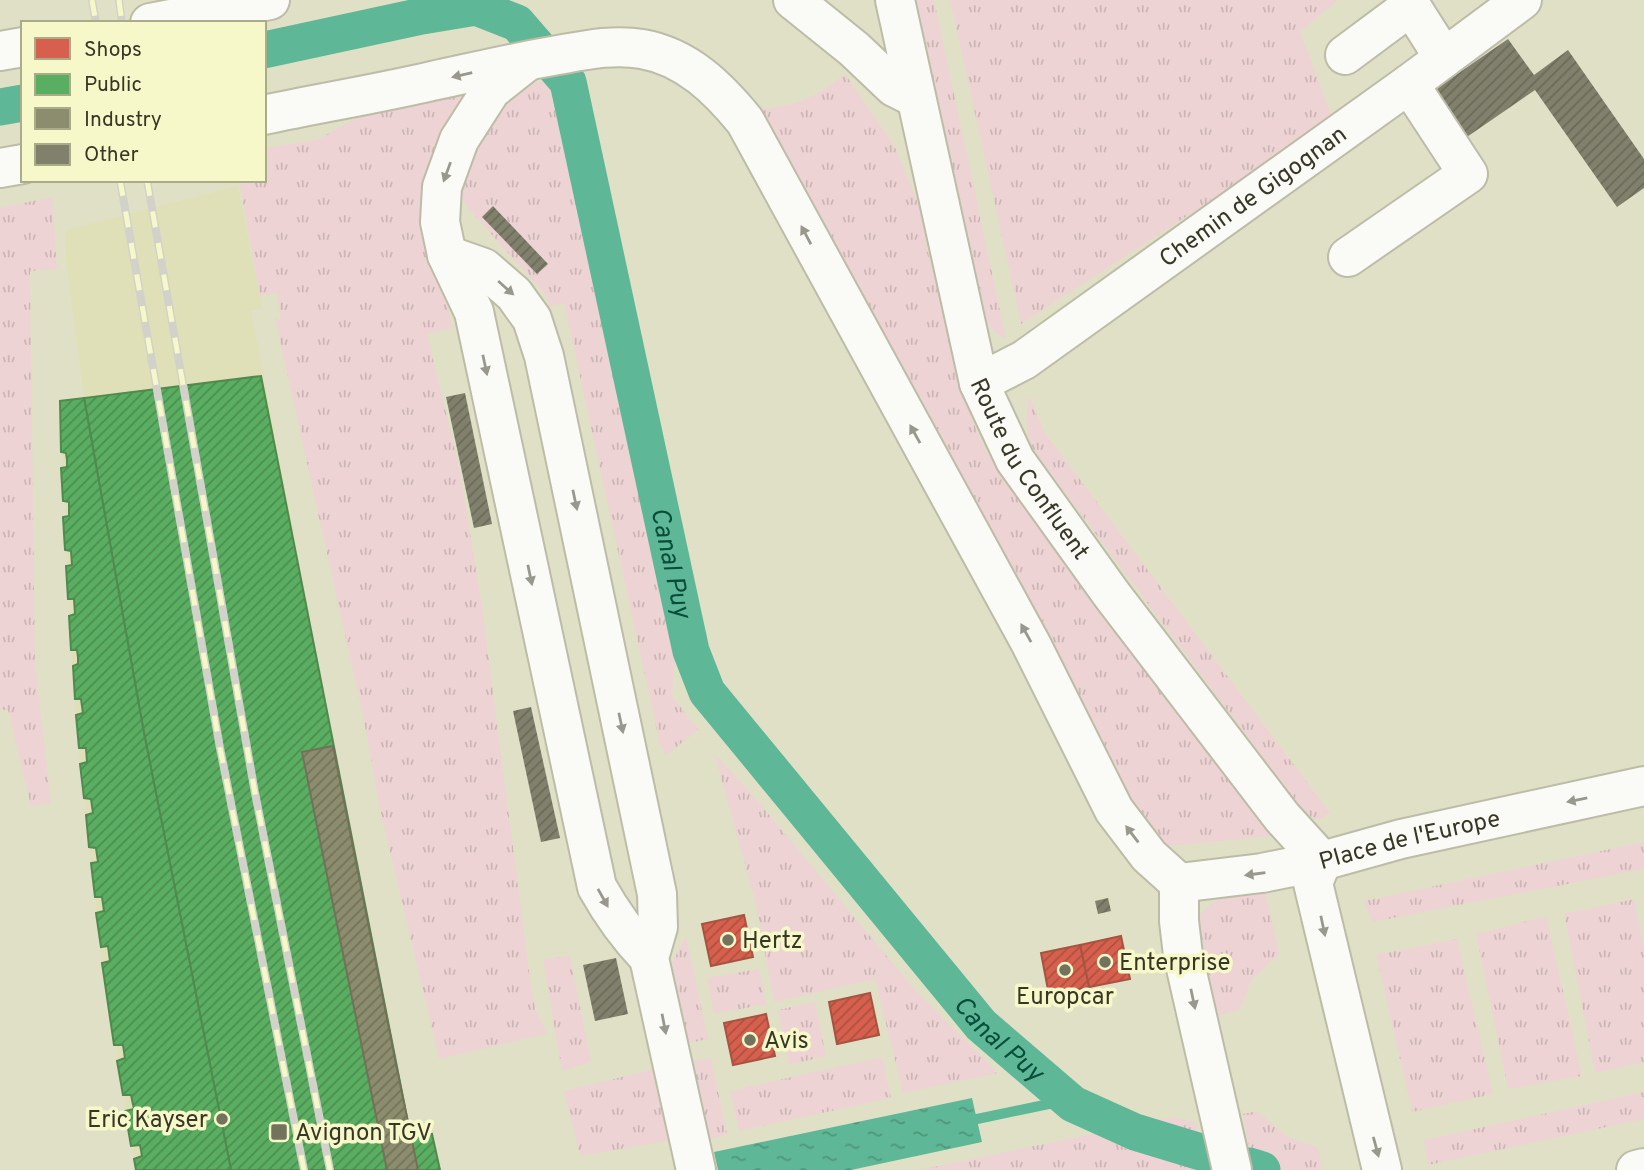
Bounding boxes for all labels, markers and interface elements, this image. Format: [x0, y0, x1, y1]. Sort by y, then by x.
legend [21, 21, 266, 182]
text: Shops [84, 37, 142, 64]
one-way arrow [451, 69, 473, 80]
text: Public [84, 72, 142, 99]
text: Industry [84, 107, 162, 134]
street label: Chemin de Gigognan [1154, 120, 1354, 275]
text: Other [84, 142, 139, 169]
one-way arrow [442, 161, 453, 182]
one-way arrow [800, 225, 812, 245]
one-way arrow [497, 280, 515, 296]
one-way arrow [480, 354, 491, 376]
street label: Route du Confluent [962, 374, 1095, 566]
one-way arrow [910, 424, 922, 444]
one-way arrow [569, 490, 580, 512]
water label: Canal Puy [641, 505, 698, 623]
one-way arrow [525, 564, 536, 586]
one-way arrow [1020, 623, 1032, 643]
one-way arrow [616, 712, 627, 734]
one-way arrow [1566, 795, 1588, 806]
street label: Place de l'Europe [1316, 805, 1503, 878]
one-way arrow [1126, 825, 1140, 843]
one-way arrow [1244, 868, 1266, 879]
one-way arrow [597, 889, 609, 909]
one-way arrow [1317, 915, 1328, 937]
place label: Hertz [742, 927, 803, 957]
marker: Hertz [720, 932, 736, 948]
place label: Enterprise [1119, 949, 1230, 979]
marker: Enterprise [1097, 954, 1113, 970]
marker: Europcar [1057, 962, 1073, 978]
place label: Europcar [1016, 983, 1114, 1013]
one-way arrow [1188, 988, 1199, 1010]
water label: Canal Puy [945, 990, 1051, 1092]
one-way arrow [659, 1013, 670, 1035]
place label: Avis [764, 1027, 809, 1057]
marker: Avis [742, 1032, 758, 1048]
place label: Eric Kayser [87, 1106, 208, 1136]
marker: Eric Kayser [214, 1111, 230, 1127]
place label: Avignon TGV [295, 1119, 432, 1149]
marker: Avignon TGV [269, 1122, 289, 1142]
one-way arrow [1371, 1137, 1382, 1159]

